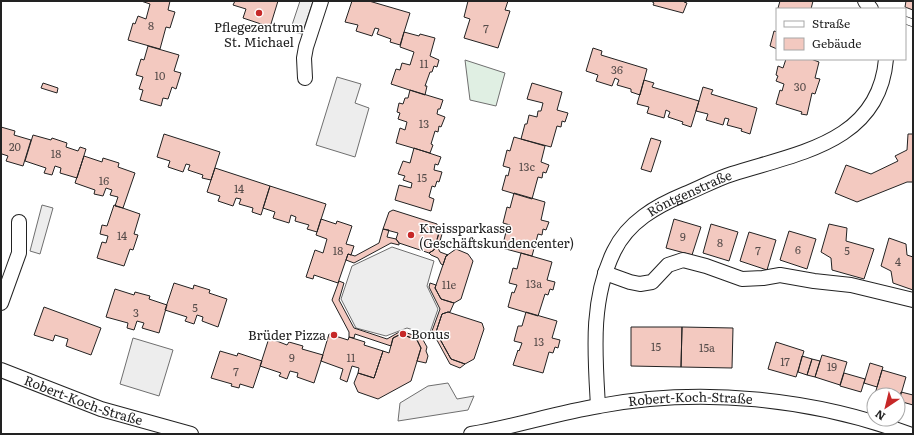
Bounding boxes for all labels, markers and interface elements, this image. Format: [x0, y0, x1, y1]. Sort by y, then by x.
marker: Pflegezentrum St. Michael [254, 8, 264, 18]
legend [776, 8, 906, 60]
text: Straße [812, 14, 850, 32]
house number: 8 [148, 17, 154, 33]
place label: Pflegezentrum St. Michael [214, 17, 304, 51]
house number: 7 [483, 20, 489, 36]
text: Gebäude [812, 34, 861, 52]
house number: 11 [420, 55, 429, 71]
house number: 36 [611, 61, 623, 77]
house number: 10 [155, 67, 165, 83]
house number: 30 [794, 78, 806, 94]
house number: 13 [419, 115, 429, 131]
house number: 20 [9, 138, 21, 154]
house number: 18 [51, 145, 61, 161]
house number: 13c [519, 158, 535, 174]
street label: Röntgenstraße [643, 165, 734, 221]
house number: 15 [417, 169, 427, 185]
house number: 16 [99, 172, 109, 188]
house number: 14 [234, 180, 244, 196]
place label: Kreissparkasse (Geschäftskundencenter) [419, 218, 574, 252]
house number: 14 [117, 227, 127, 243]
house number: 9 [680, 228, 686, 244]
marker: Kreissparkasse (Geschäftskundencenter) [406, 230, 416, 240]
house number: 8 [717, 234, 723, 250]
house number: 6 [795, 241, 801, 257]
house number: 18 [333, 242, 343, 258]
house number: 7 [755, 242, 761, 258]
house number: 5 [844, 242, 850, 258]
house number: 4 [895, 253, 901, 269]
house number: 13a [526, 275, 542, 291]
house number: 11e [442, 276, 457, 292]
house number: 5 [192, 299, 198, 315]
house number: 3 [133, 304, 139, 320]
place label: Bonus [411, 324, 450, 343]
place label: Brüder Pizza [248, 325, 326, 344]
marker: Bonus [398, 329, 408, 339]
marker: Brüder Pizza [329, 330, 339, 340]
house number: 13 [534, 333, 544, 349]
house number: 15 [651, 338, 661, 354]
house number: 15a [699, 339, 715, 355]
house number: 9 [289, 349, 295, 365]
house number: 11 [347, 349, 356, 365]
house number: 17 [780, 353, 790, 369]
house number: 19 [827, 358, 837, 374]
house number: 7 [233, 363, 239, 379]
street label: Robert-Koch-Straße [22, 370, 145, 429]
street label: Robert-Koch-Straße [627, 387, 754, 410]
north arrow [866, 387, 906, 427]
text: N [871, 407, 888, 425]

